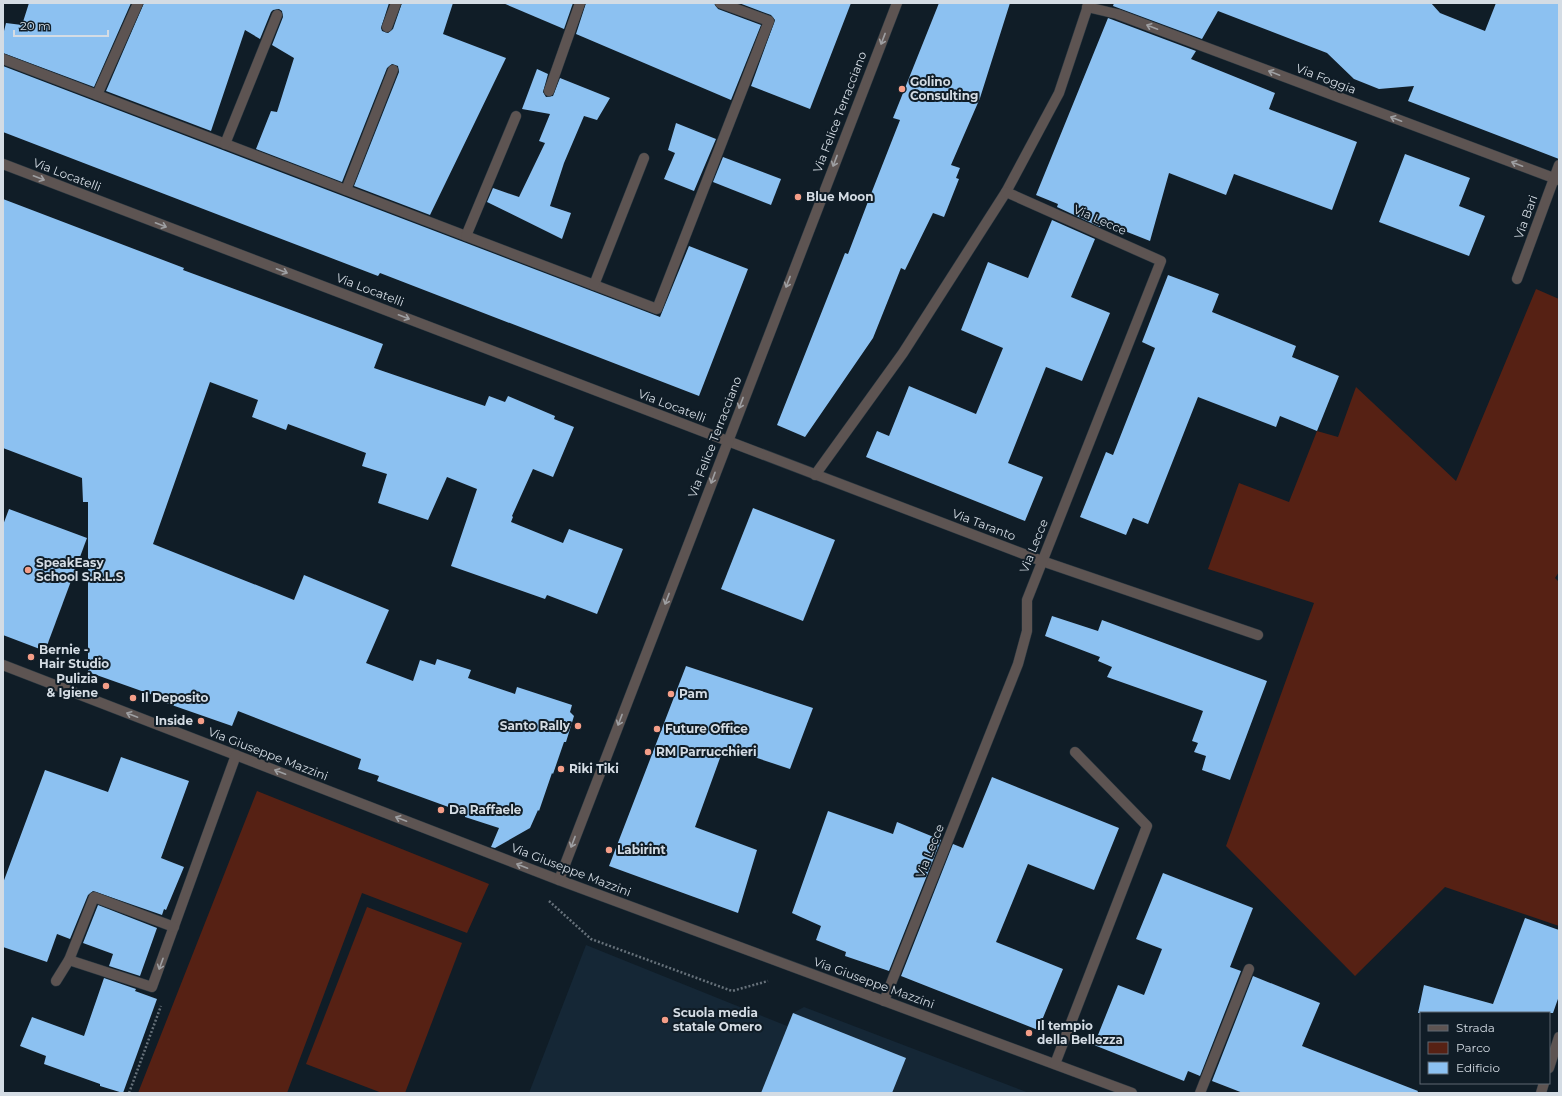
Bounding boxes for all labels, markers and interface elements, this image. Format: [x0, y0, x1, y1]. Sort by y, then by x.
scale bar [14, 12, 108, 38]
text: 20 m [20, 18, 51, 33]
one-way arrow [1147, 23, 1159, 31]
one-way arrow [878, 33, 886, 45]
street label: Via Felice Terracciano [809, 49, 870, 175]
street label: Via Foggia [1294, 60, 1358, 97]
one-way arrow [1267, 69, 1280, 76]
place label: Golino Consulting [910, 74, 978, 103]
marker: Golino Consulting [897, 84, 907, 94]
one-way arrow [1390, 114, 1402, 122]
one-way arrow [831, 154, 839, 166]
street label: Via Locatelli [31, 155, 103, 194]
one-way arrow [1512, 160, 1524, 168]
one-way arrow [33, 175, 45, 183]
place label: Blue Moon [806, 189, 873, 204]
marker: Blue Moon [793, 192, 803, 202]
street label: Via Bari [1511, 193, 1540, 241]
street label: Via Lecce [1071, 201, 1129, 238]
one-way arrow [154, 221, 166, 229]
one-way arrow [276, 267, 288, 275]
street label: Via Locatelli [334, 270, 406, 309]
one-way arrow [784, 275, 792, 287]
one-way arrow [397, 314, 409, 322]
street label: Via Felice Terracciano [684, 374, 745, 500]
street label: Via Locatelli [636, 386, 708, 425]
one-way arrow [737, 396, 745, 408]
one-way arrow [709, 471, 717, 483]
street label: Via Taranto [950, 506, 1018, 544]
street label: Via Lecce [1016, 517, 1051, 575]
place label: SpeakEasy School S.R.L.S [36, 555, 124, 584]
marker: SpeakEasy School S.R.L.S [23, 565, 33, 575]
one-way arrow [662, 592, 670, 604]
place label: Bernie - Hair Studio [39, 642, 109, 671]
marker: Bernie - Hair Studio [26, 652, 36, 662]
place label: Pulizia & Igiene [46, 671, 98, 700]
marker: Pulizia & Igiene [101, 681, 111, 691]
place label: Pam [679, 686, 708, 701]
marker: Pam [666, 689, 676, 699]
place label: Il Deposito [141, 690, 209, 705]
marker: Il Deposito [128, 693, 138, 703]
one-way arrow [127, 711, 139, 719]
place label: Inside [155, 713, 193, 728]
one-way arrow [616, 714, 624, 726]
marker: Inside [196, 716, 206, 726]
place label: Santo Rally [500, 718, 571, 733]
marker: Santo Rally [573, 721, 583, 731]
place label: Future Office [665, 721, 748, 736]
street label: Via Giuseppe Mazzini [206, 724, 330, 783]
marker: Future Office [652, 724, 662, 734]
place label: RM Parrucchieri [656, 744, 757, 759]
marker: RM Parrucchieri [643, 747, 653, 757]
place label: Riki Tiki [569, 761, 619, 776]
marker: Riki Tiki [556, 764, 566, 774]
one-way arrow [274, 768, 286, 776]
place label: Da Raffaele [449, 802, 522, 817]
marker: Da Raffaele [436, 805, 446, 815]
one-way arrow [395, 815, 407, 823]
street label: Via Lecce [912, 822, 947, 880]
one-way arrow [569, 835, 577, 847]
street label: Via Giuseppe Mazzini [509, 840, 633, 899]
place label: Labirint [617, 842, 667, 857]
marker: Labirint [604, 845, 614, 855]
one-way arrow [517, 862, 529, 869]
street label: Via Giuseppe Mazzini [812, 954, 937, 1011]
one-way arrow [156, 958, 164, 970]
place label: Scuola media statale Omero [673, 1005, 762, 1034]
legend [1420, 1012, 1550, 1084]
marker: Scuola media statale Omero [660, 1015, 670, 1025]
place label: Il tempio della Bellezza [1037, 1018, 1123, 1047]
text: Strada [1456, 1020, 1495, 1035]
marker: Il tempio della Bellezza [1024, 1028, 1034, 1038]
text: Parco [1456, 1040, 1490, 1055]
text: Edificio [1456, 1060, 1500, 1075]

